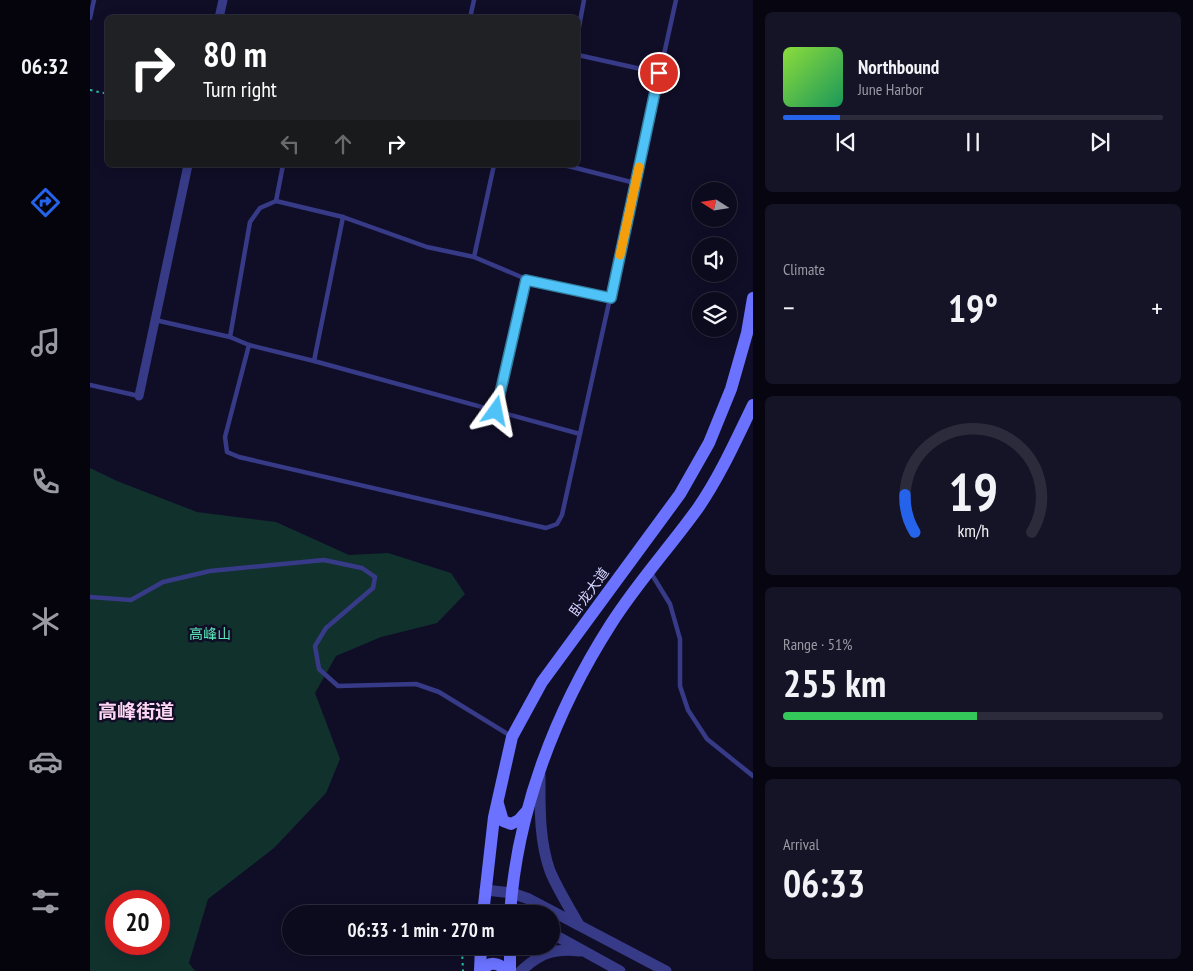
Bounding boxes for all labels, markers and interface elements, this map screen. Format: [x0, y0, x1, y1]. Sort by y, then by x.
text: 80 m [203, 31, 267, 77]
icon: right [120, 35, 185, 100]
text: 06:32 [21, 52, 69, 80]
pin [638, 52, 680, 94]
text: Northbound [858, 55, 939, 79]
icon: arrive [645, 59, 673, 87]
text: Turn right [203, 75, 277, 103]
text: June Harbor [858, 79, 923, 99]
icon: previous [832, 128, 860, 156]
icon: pause [959, 128, 987, 156]
icon: next [1086, 128, 1114, 156]
icon: left [276, 130, 304, 158]
icon: ahead [329, 130, 357, 158]
icon: right [382, 130, 410, 158]
north arrow [692, 182, 738, 228]
map controls [692, 182, 737, 337]
icon: directions [28, 185, 63, 220]
button: sound [692, 237, 737, 282]
text: Climate [783, 259, 825, 279]
text: 19° [948, 283, 998, 332]
text: − [783, 289, 795, 326]
text: + [1151, 289, 1163, 326]
button: layers [692, 292, 737, 337]
icon: music [28, 325, 63, 360]
position arrow [469, 384, 521, 436]
text: 19 [948, 458, 998, 525]
icon: phone [28, 464, 63, 499]
text: km/h [957, 519, 989, 542]
street label: 卧龙大道 [565, 564, 613, 620]
icon: climate [28, 604, 63, 639]
park label: 高峰山 [189, 625, 231, 643]
text: Range · 51% [783, 634, 852, 654]
text: 255 km [783, 658, 886, 707]
district label: 高峰街道 [98, 699, 174, 723]
icon: car [28, 744, 63, 779]
text: Arrival [783, 834, 819, 854]
text: 06:33 [783, 858, 865, 907]
icon: filters [28, 884, 63, 919]
speed limit sign: 20 [105, 890, 170, 955]
text: 06:33 · 1 min · 270 m [348, 918, 494, 942]

